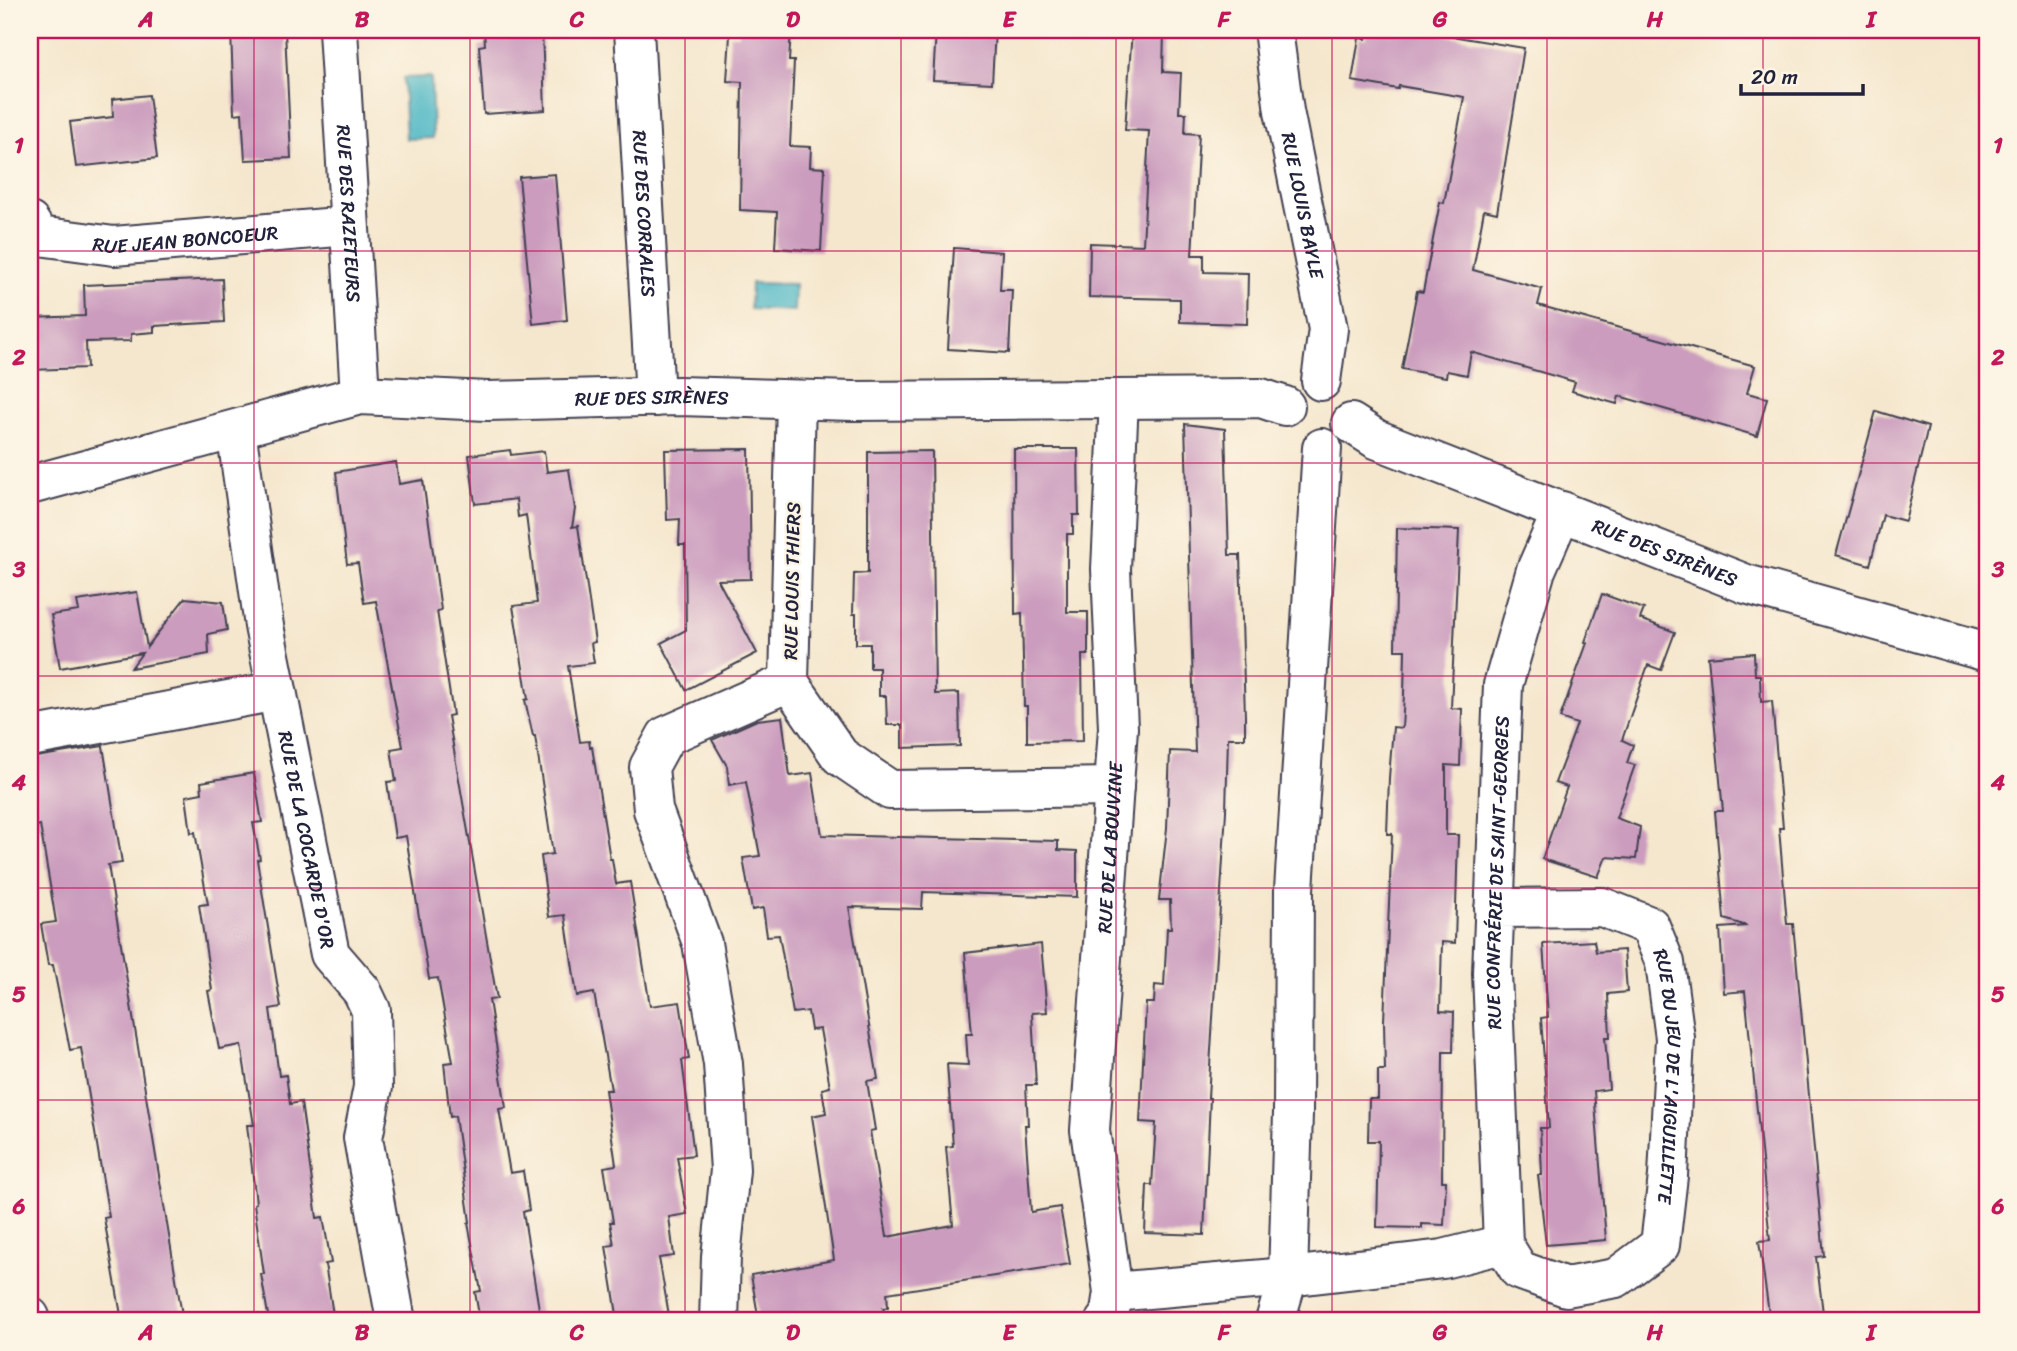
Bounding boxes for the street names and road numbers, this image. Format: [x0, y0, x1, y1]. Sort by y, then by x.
street label: RUE DES RAZETEURS [327, 124, 371, 304]
street label: RUE DES CORRALES [623, 129, 666, 298]
street label: RUE LOUIS BAYLE [1272, 129, 1334, 283]
street label: RUE JEAN BONCOEUR [91, 216, 280, 263]
street label: RUE DES SIRÈNES [574, 379, 729, 415]
street label: RUE LOUIS THIERS [774, 502, 810, 660]
street label: RUE DES SIRÈNES [1587, 509, 1743, 596]
street label: RUE CONFRÉRIE DE SAINT-GEORGES [1475, 715, 1518, 1030]
street label: RUE DE LA COCARDE D'OR [269, 728, 345, 952]
street label: RUE DE LA BOUVINE [1087, 759, 1132, 934]
street label: RUE DU JEU DE L'AIGUILLETTE [1644, 943, 1692, 1207]

